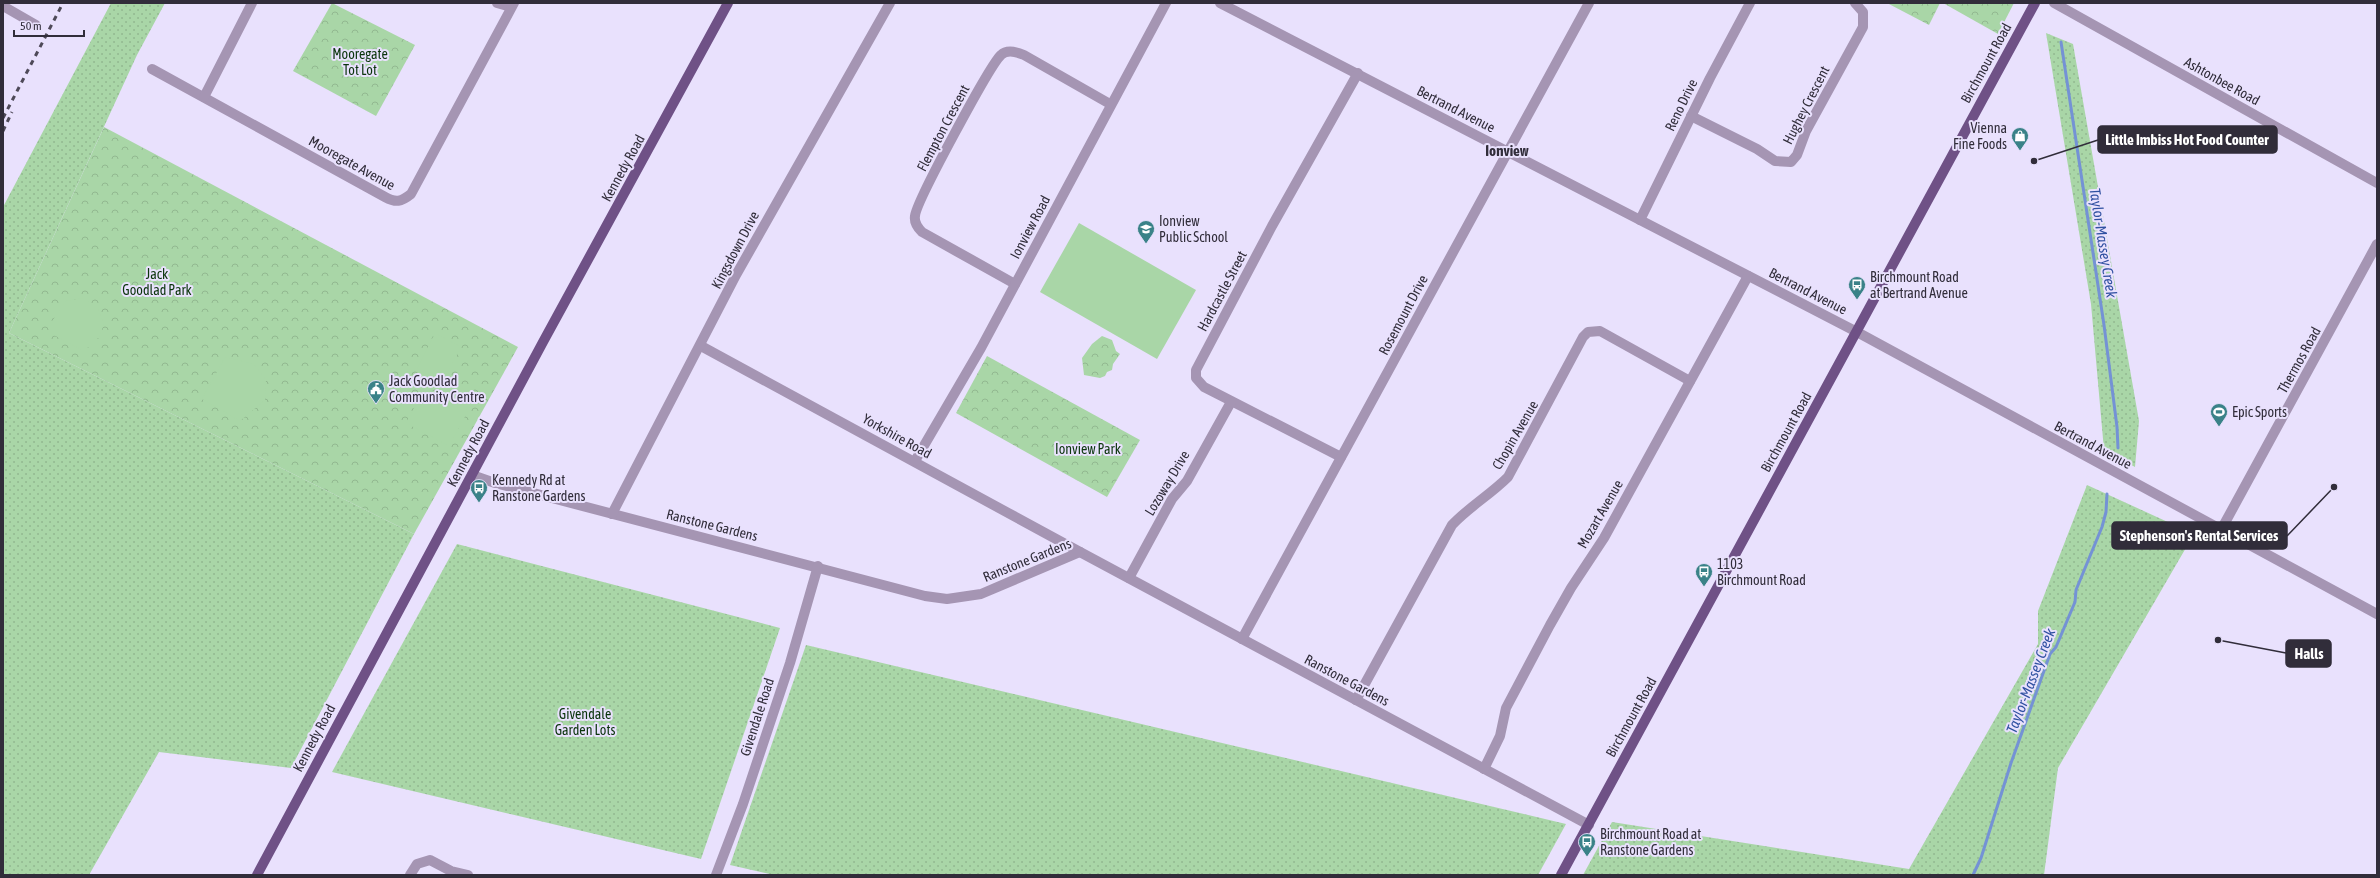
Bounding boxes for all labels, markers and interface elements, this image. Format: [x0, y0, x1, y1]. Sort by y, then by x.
scale bar [14, 12, 84, 38]
text: 50 m [20, 19, 42, 33]
street label: Birchmount Road [1957, 20, 2015, 106]
park label: Mooregate Tot Lot [332, 46, 388, 78]
street label: Ashtonbee Road [2181, 54, 2263, 108]
street label: Hughey Crescent [1779, 63, 1833, 147]
street label: Reno Drive [1662, 76, 1700, 134]
street label: Flempton Crescent [914, 82, 972, 174]
street label: Bertrand Avenue [1414, 82, 1498, 136]
place label: Vienna Fine Foods [1953, 120, 2007, 152]
shop icon: Vienna Fine Foods [2010, 126, 2030, 151]
callout: Little Imbiss Hot Food Counter [2098, 126, 2277, 153]
text: Little Imbiss Hot Food Counter [2105, 131, 2269, 148]
street label: Kennedy Road [598, 132, 648, 204]
street label: Mooregate Avenue [306, 133, 398, 193]
district label: Ionview [1485, 142, 1529, 159]
water label: Taylor-Massey Creek [2086, 187, 2121, 299]
street label: Ionview Road [1007, 193, 1053, 261]
street label: Kingsdown Drive [708, 209, 762, 291]
place label: Ionview Public School [1159, 213, 1228, 245]
school or university icon: Ionview Public School [1136, 219, 1156, 244]
street label: Hardcastle Street [1194, 248, 1250, 334]
street label: Bertrand Avenue [1766, 264, 1850, 318]
park label: Jack Goodlad Park [122, 266, 192, 298]
place label: Birchmount Road at Bertrand Avenue [1870, 269, 1968, 301]
street label: Rosemount Drive [1375, 272, 1431, 358]
bus stop icon: Birchmount Road at Bertrand Avenue [1847, 275, 1867, 300]
street label: Thermos Road [2274, 324, 2324, 396]
place label: Jack Goodlad Community Centre [389, 373, 485, 405]
public building icon: Jack Goodlad Community Centre [366, 379, 386, 404]
street label: Birchmount Road [1757, 389, 1815, 475]
street label: Chopin Avenue [1489, 398, 1541, 472]
sports icon: Epic Sports [2209, 402, 2229, 427]
place label: Epic Sports [2232, 404, 2287, 420]
street label: Yorkshire Road [860, 410, 934, 462]
street label: Kennedy Road [444, 417, 492, 489]
street label: Bertrand Avenue [2052, 418, 2134, 472]
park label: Ionview Park [1055, 441, 1121, 457]
street label: Lozoway Drive [1141, 448, 1193, 518]
place label: Kennedy Rd at Ranstone Gardens [492, 472, 586, 504]
street label: Mozart Avenue [1574, 477, 1626, 551]
bus stop icon: Kennedy Rd at Ranstone Gardens [469, 478, 489, 503]
street label: Ranstone Gardens [665, 506, 759, 544]
callout: Stephenson's Rental Services [2112, 522, 2287, 549]
text: Stephenson's Rental Services [2120, 527, 2279, 544]
street label: Ranstone Gardens [981, 535, 1073, 585]
place label: 1103 Birchmount Road [1717, 556, 1806, 588]
bus stop icon: 1103 Birchmount Road [1694, 562, 1714, 587]
water label: Taylor-Massey Creek [2003, 626, 2058, 736]
callout: Halls [2286, 640, 2331, 667]
text: Halls [2295, 645, 2324, 662]
street label: Ranstone Gardens [1302, 651, 1392, 709]
street label: Birchmount Road [1602, 674, 1660, 760]
street label: Givendale Road [737, 676, 777, 758]
street label: Kennedy Road [290, 702, 338, 774]
park label: Givendale Garden Lots [555, 706, 615, 738]
place label: Birchmount Road at Ranstone Gardens [1600, 826, 1701, 858]
bus stop icon: Birchmount Road at Ranstone Gardens [1577, 832, 1597, 857]

